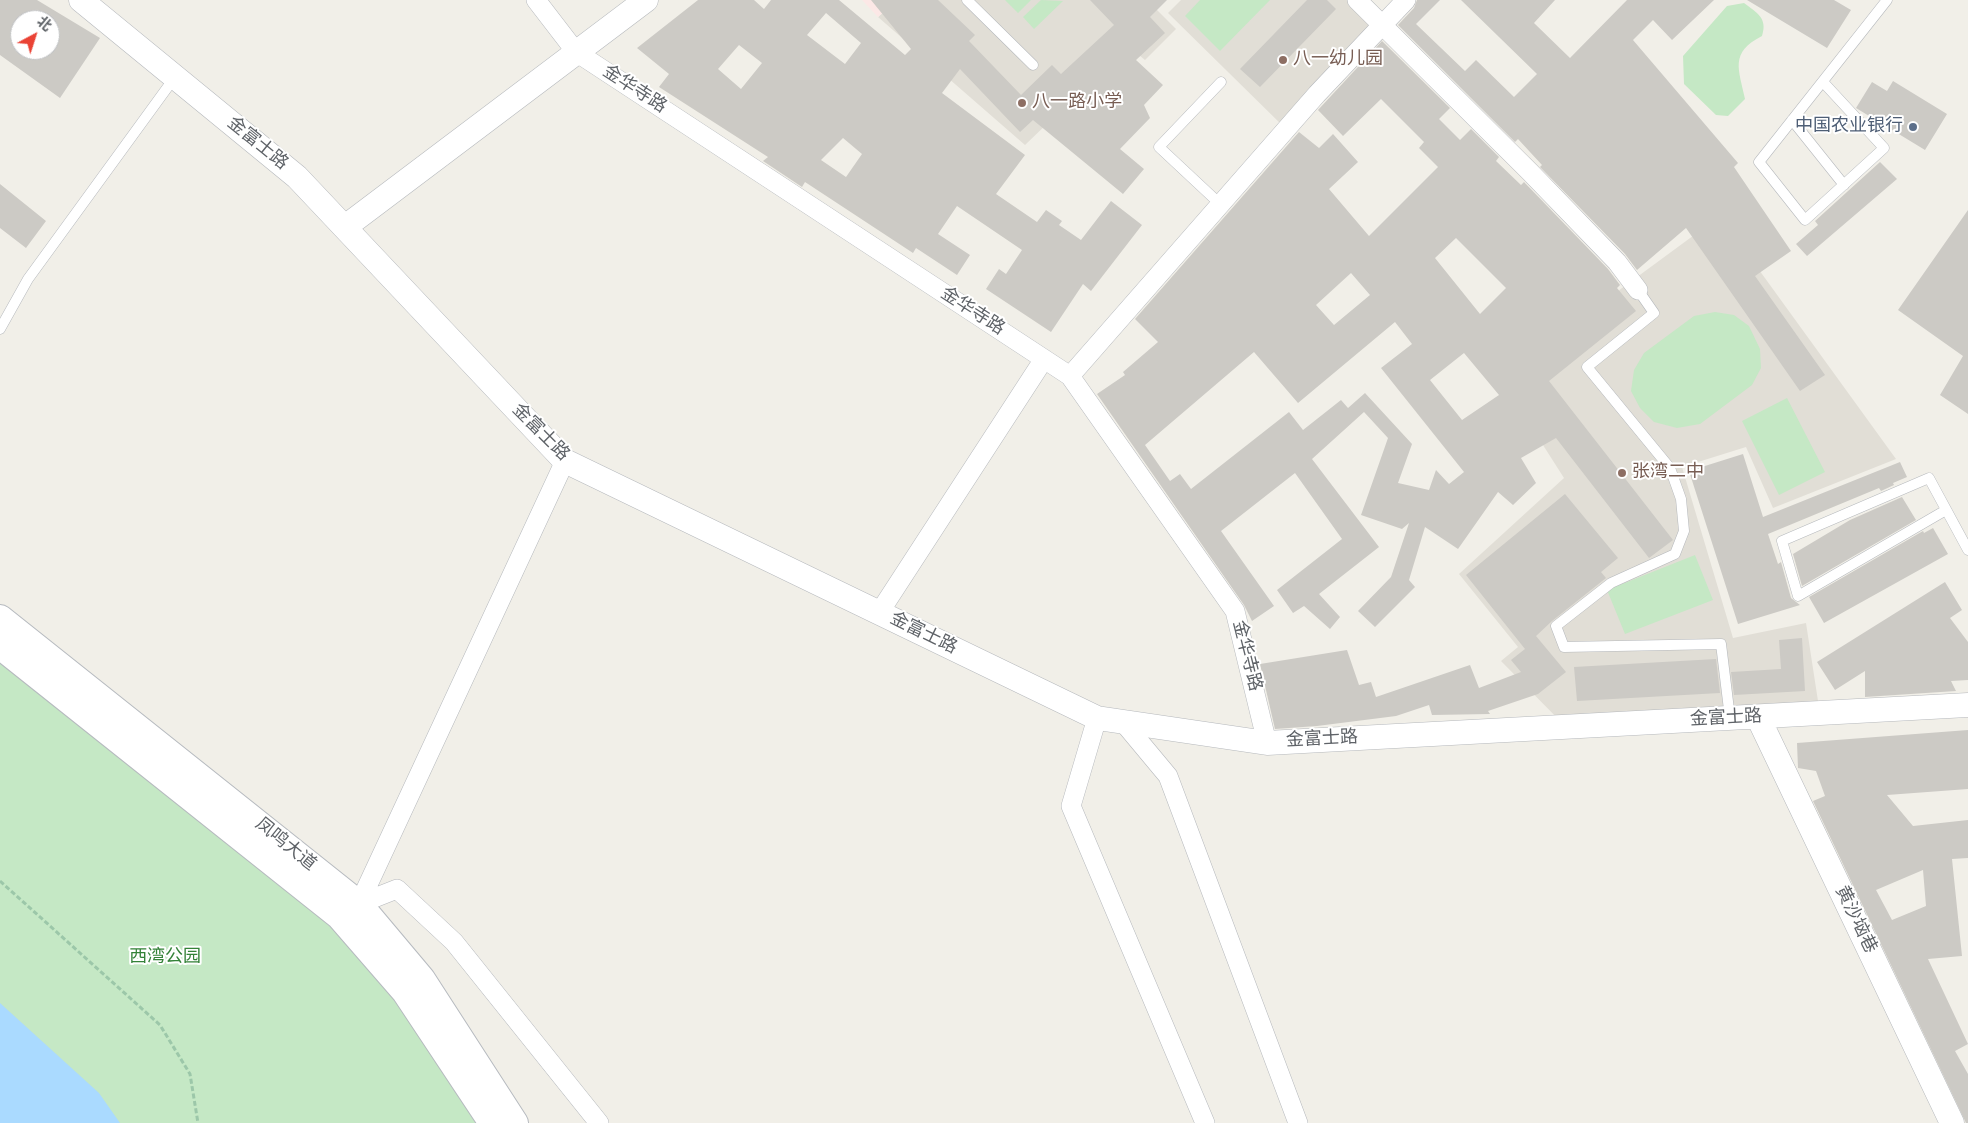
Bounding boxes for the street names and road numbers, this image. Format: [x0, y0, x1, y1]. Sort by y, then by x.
street label: 金华寺路 [598, 61, 670, 119]
street label: 金富士路 [222, 113, 292, 175]
street label: 金华寺路 [936, 283, 1008, 341]
street label: 金富士路 [507, 400, 573, 466]
street label: 金富士路 [886, 609, 960, 659]
street label: 金华寺路 [1227, 618, 1265, 694]
street label: 金富士路 [1689, 706, 1763, 732]
street label: 金富士路 [1285, 727, 1359, 753]
street label: 凤鸣大道 [250, 814, 320, 876]
street label: 黄沙垴巷 [1830, 883, 1880, 957]

